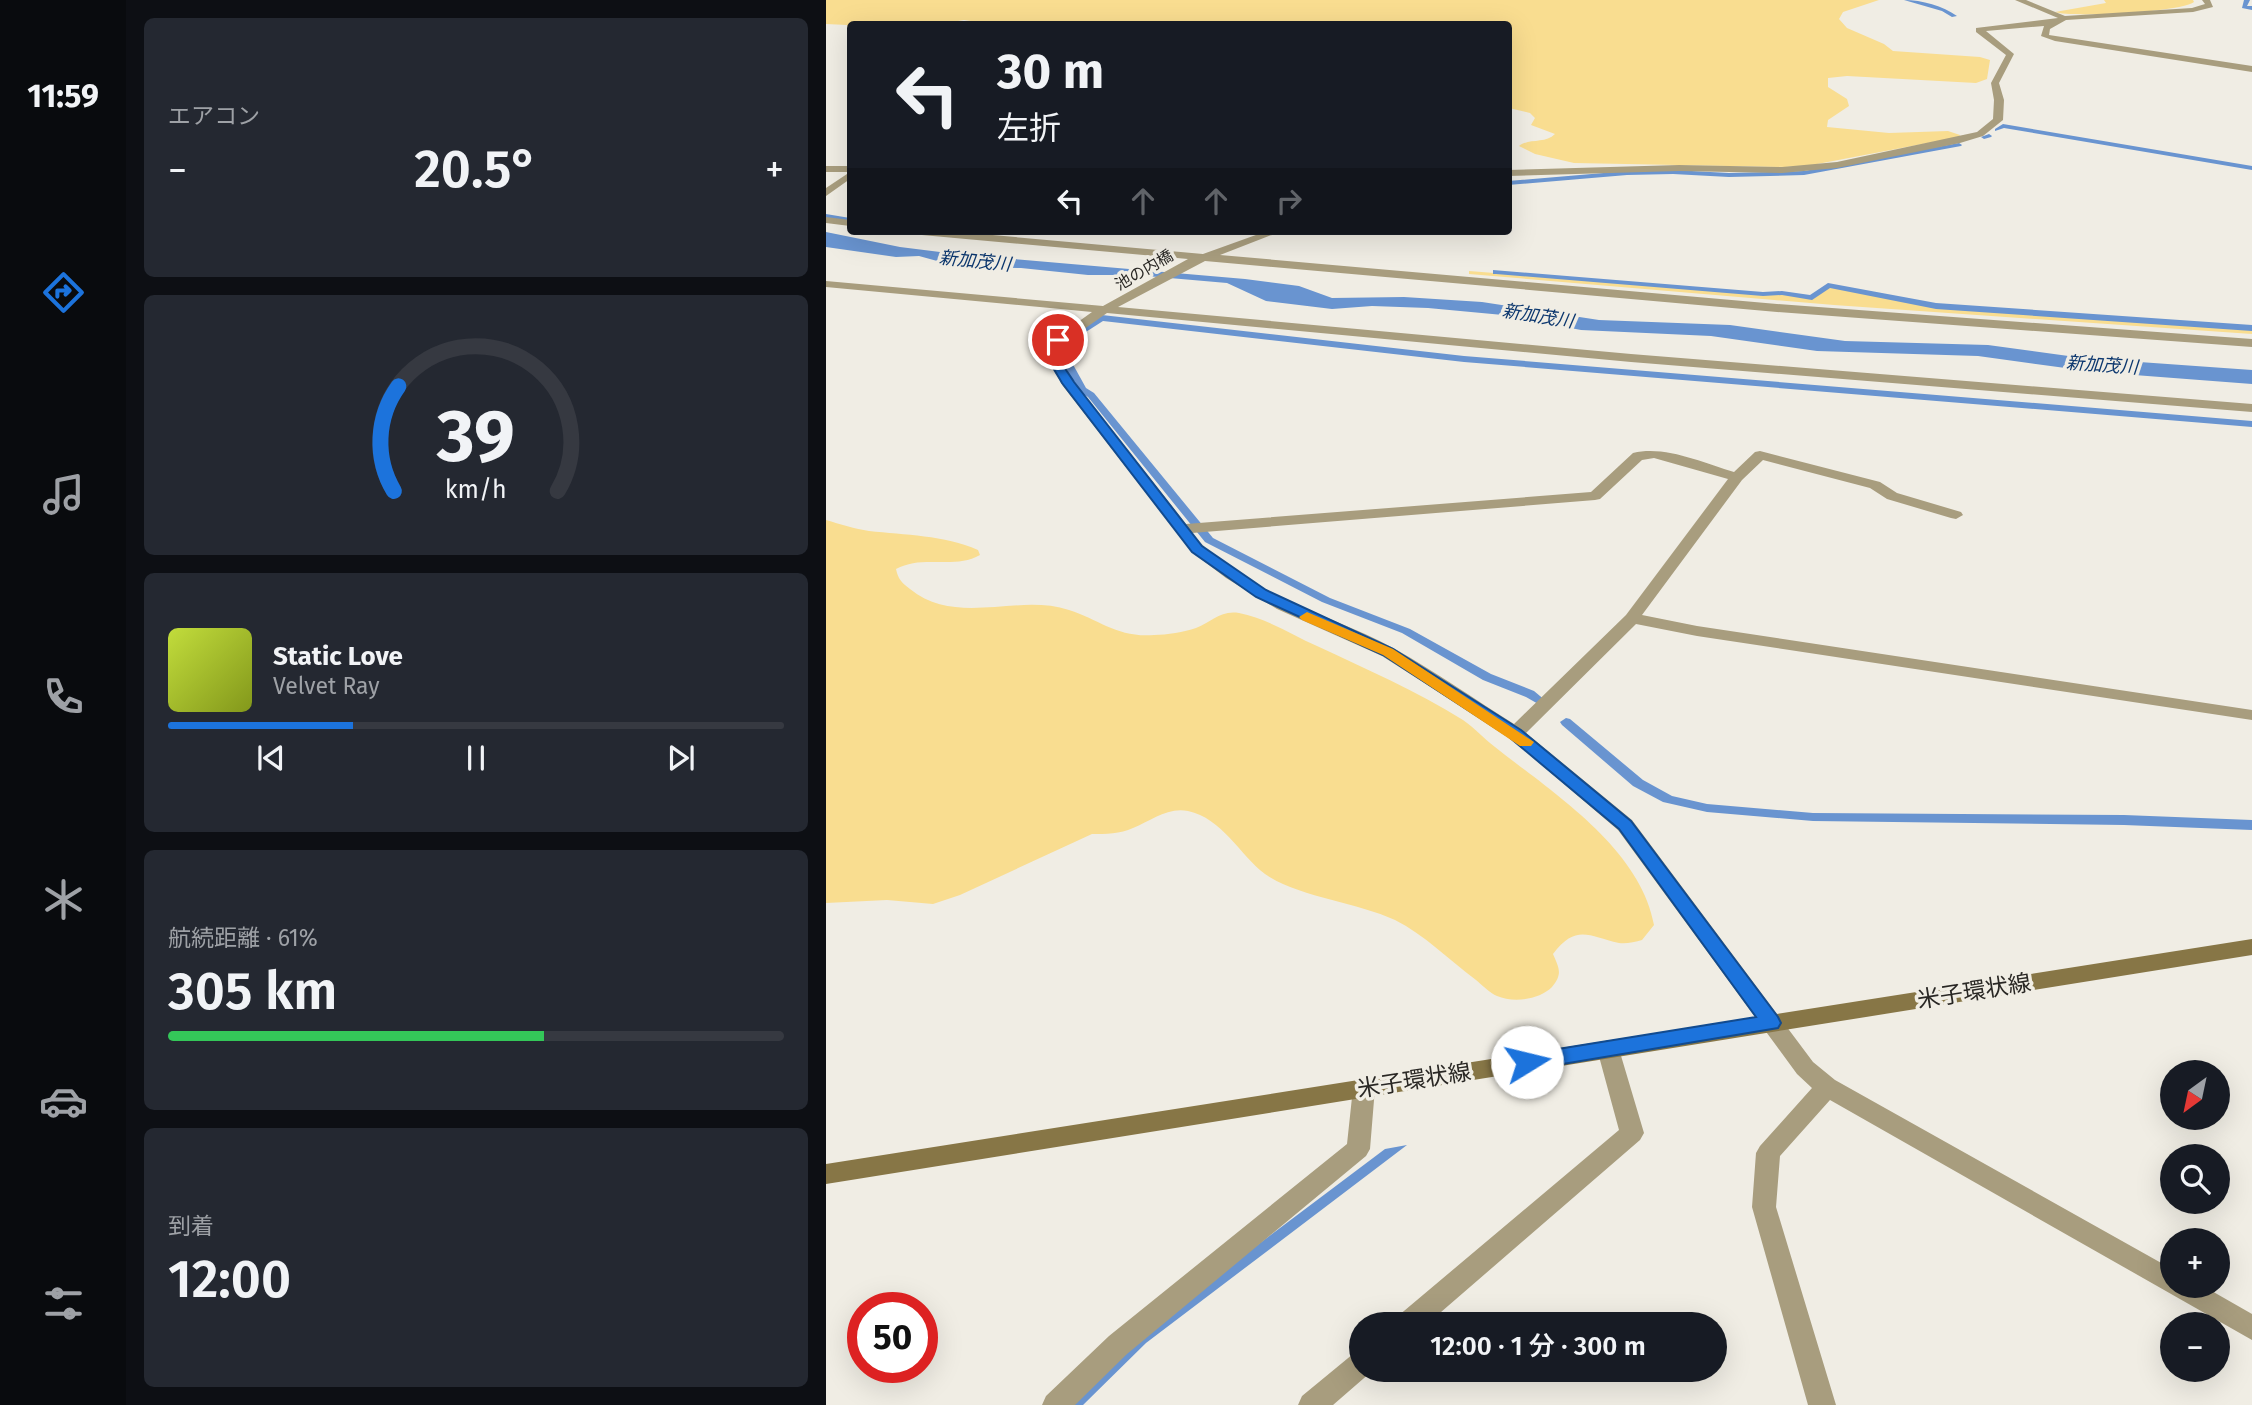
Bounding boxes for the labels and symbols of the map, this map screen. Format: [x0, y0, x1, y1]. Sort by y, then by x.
water label: 新加茂川 [938, 246, 1014, 276]
street label: 池の内橋 [1112, 246, 1176, 294]
water label: 新加茂川 [1501, 300, 1577, 333]
pin [1028, 310, 1088, 370]
water label: 新加茂川 [2065, 352, 2141, 379]
street label: 米子環状線 [1915, 968, 2033, 1014]
position arrow [1490, 1025, 1564, 1099]
street label: 米子環状線 [1355, 1057, 1473, 1103]
north arrow [2160, 1060, 2230, 1130]
speed limit sign: 50 [847, 1292, 938, 1383]

